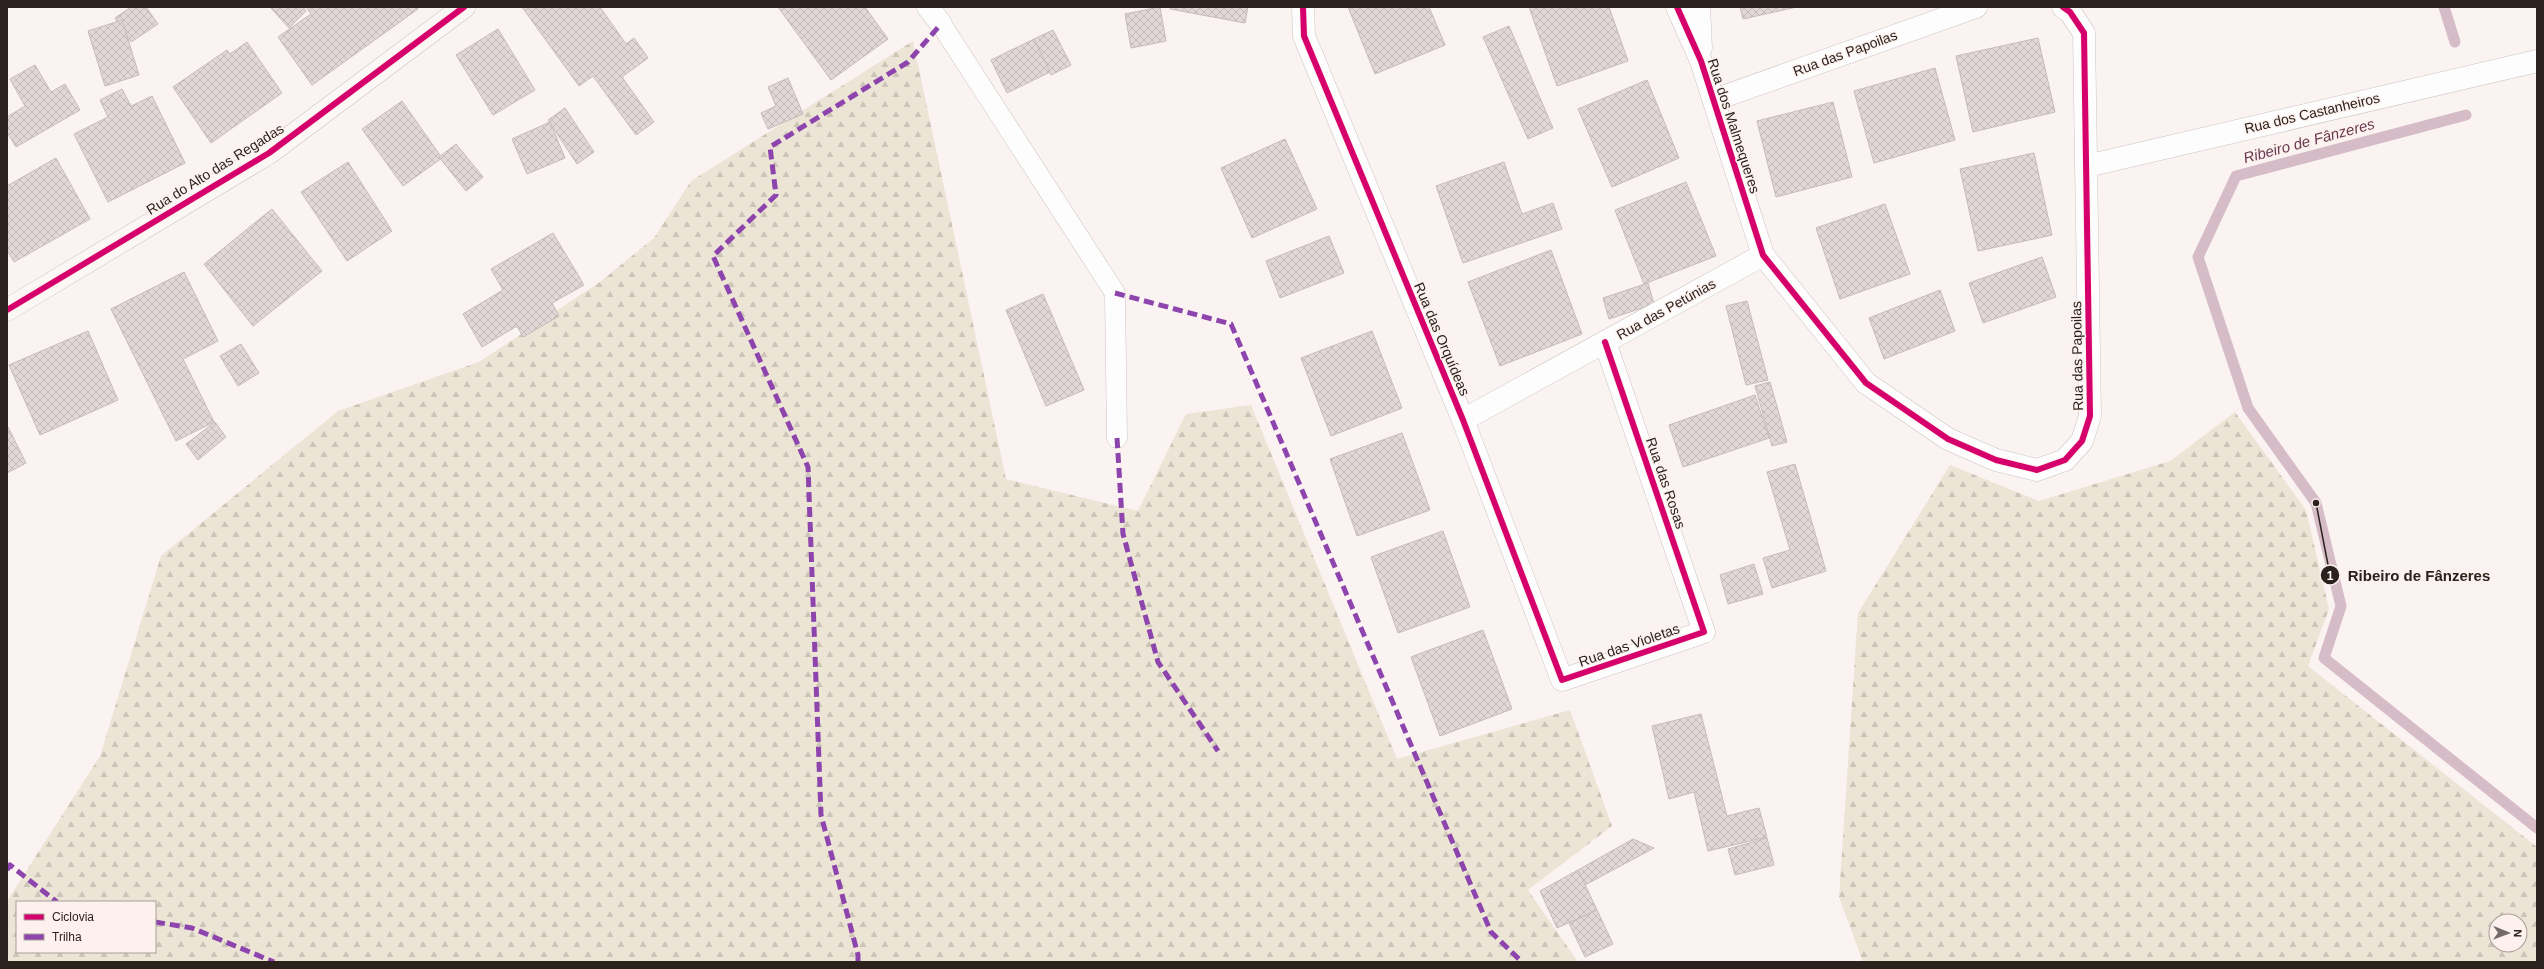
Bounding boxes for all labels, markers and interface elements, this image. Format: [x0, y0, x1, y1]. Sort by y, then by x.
street label: Rua das Papoilas [1791, 27, 1899, 79]
street label: Rua dos Malmequeres [1705, 57, 1763, 195]
street label: Rua dos Castanheiros [2243, 90, 2381, 136]
water label: Ribeiro de Fânzeres [2241, 115, 2377, 166]
street label: Rua do Alto das Regadas [143, 120, 287, 218]
street label: Rua das Petúnias [1614, 275, 1718, 343]
street label: Rua das Orquídeas [1411, 280, 1473, 398]
street label: Rua das Papoilas [2068, 301, 2086, 411]
street label: Rua das Rosas [1643, 435, 1689, 531]
callout: Ribeiro de Fânzeres [2320, 562, 2498, 589]
text: Ribeiro de Fânzeres [2348, 567, 2490, 584]
text: 1 [2327, 569, 2334, 583]
street label: Rua das Violetas [1576, 620, 1682, 670]
legend [16, 901, 156, 953]
text: Ciclovia [52, 910, 94, 924]
north arrow [2488, 913, 2528, 953]
text: N [2512, 929, 2524, 937]
text: Trilha [52, 930, 82, 944]

